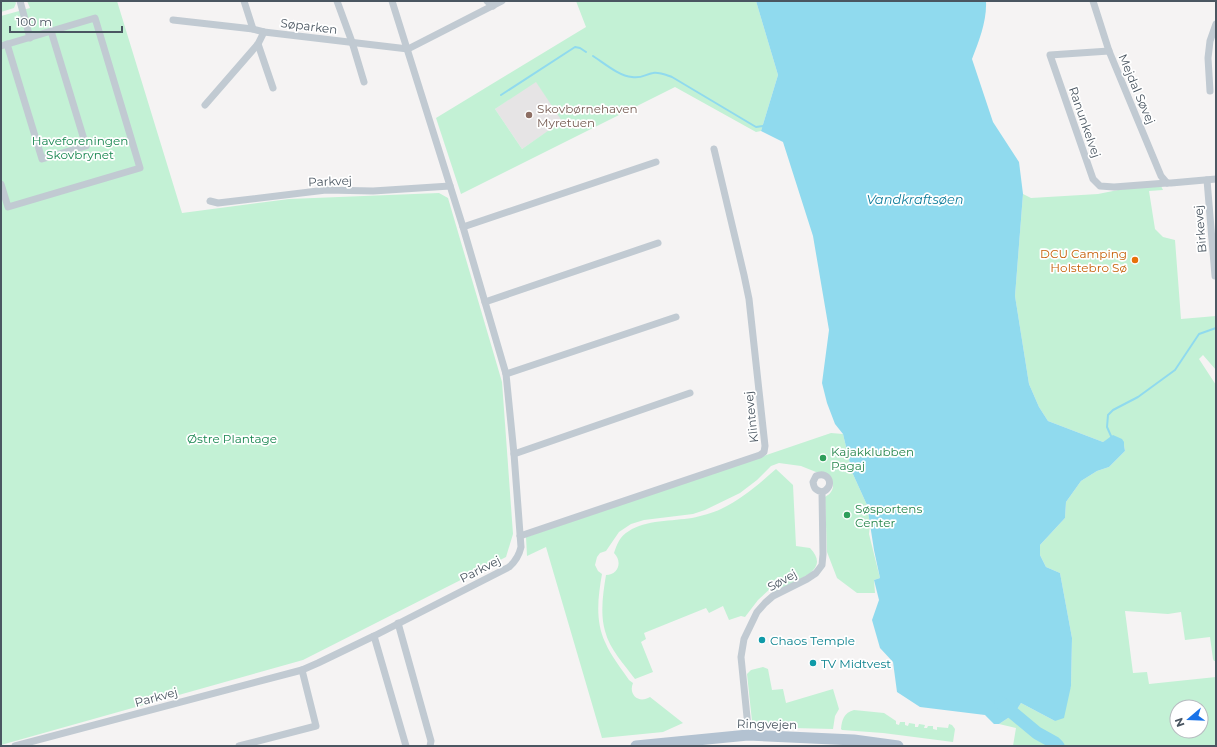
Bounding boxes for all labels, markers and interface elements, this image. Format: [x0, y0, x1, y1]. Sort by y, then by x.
scale bar [10, 8, 122, 34]
text: 100 m [16, 14, 52, 29]
street label: Søparken [280, 15, 338, 37]
street label: Mejdal Søvej [1115, 52, 1159, 126]
street label: Ranunkelvej [1066, 84, 1104, 160]
place label: Skovbørnehaven Myretuen [537, 101, 638, 130]
marker: Skovbørnehaven Myretuen [524, 110, 534, 120]
park label: Haveforeningen Skovbrynet [32, 133, 128, 162]
street label: Parkvej [308, 173, 352, 189]
water label: Vandkraftsøen [866, 191, 964, 207]
street label: Birkevej [1190, 205, 1210, 253]
place label: DCU Camping Holstebro Sø [1040, 246, 1127, 275]
marker: DCU Camping Holstebro Sø [1130, 255, 1140, 265]
street label: Klintevej [741, 391, 761, 443]
park label: Østre Plantage [187, 431, 277, 446]
place label: Kajakklubben Pagaj [831, 444, 914, 473]
marker: Kajakklubben Pagaj [818, 453, 828, 463]
place label: Søsportens Center [855, 501, 922, 530]
marker: Søsportens Center [842, 510, 852, 520]
street label: Parkvej [457, 552, 503, 586]
street label: Søvej [765, 566, 799, 594]
place label: Chaos Temple [770, 633, 855, 648]
marker: Chaos Temple [757, 635, 767, 645]
place label: TV Midtvest [821, 656, 891, 671]
marker: TV Midtvest [808, 658, 818, 668]
street label: Parkvej [133, 684, 179, 710]
north arrow [1169, 699, 1209, 739]
street label: Ringvejen [737, 716, 797, 732]
text: N [1171, 716, 1188, 729]

